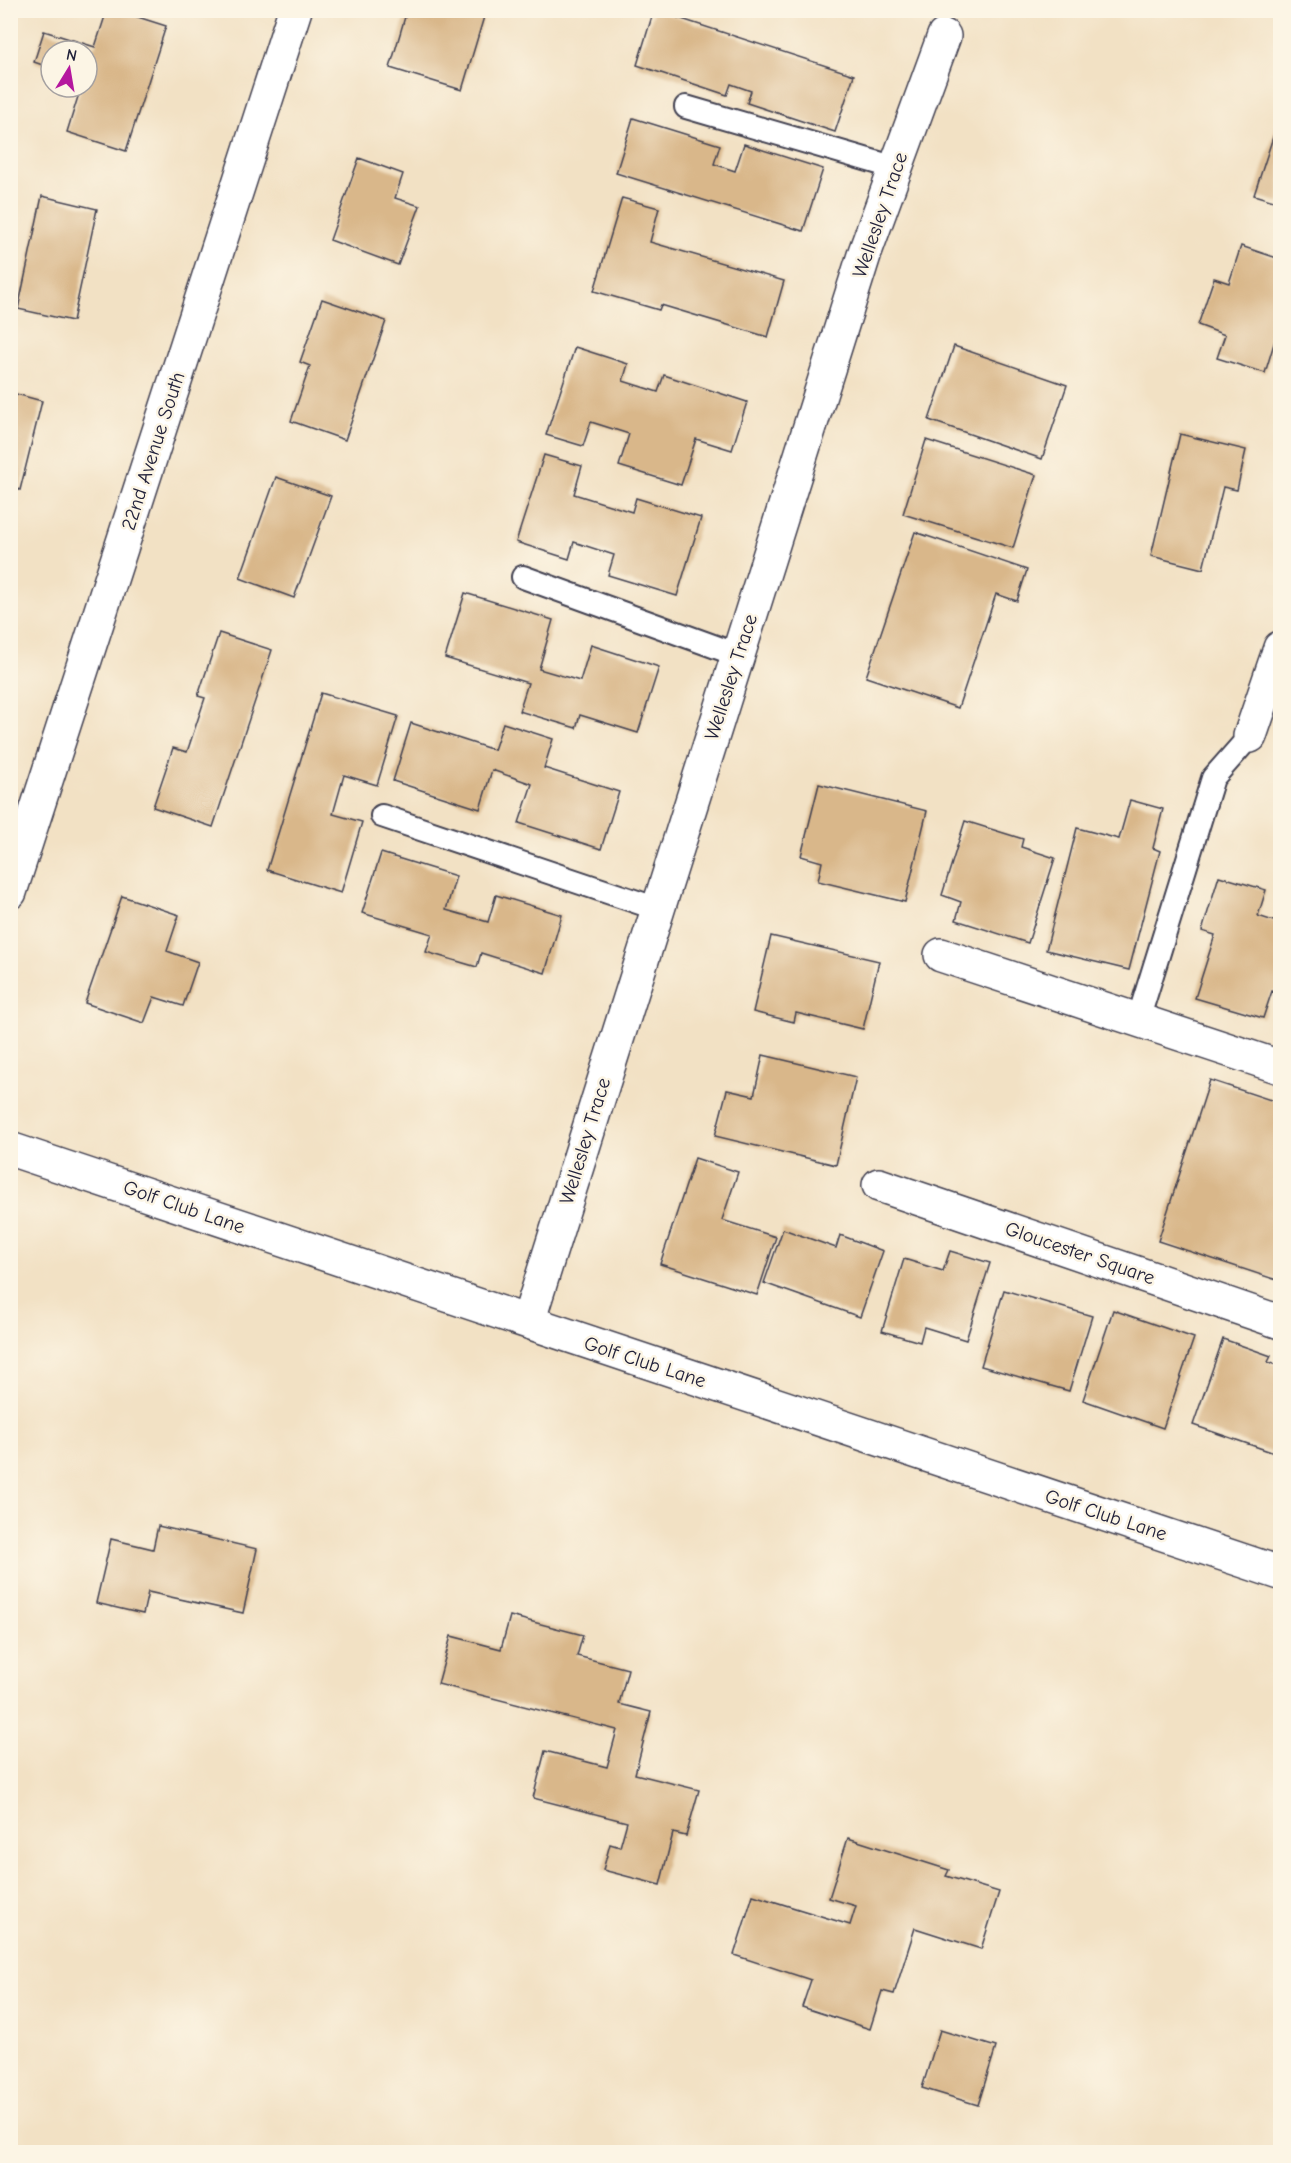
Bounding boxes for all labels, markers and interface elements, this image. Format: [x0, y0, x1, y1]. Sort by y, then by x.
north arrow [39, 39, 99, 99]
text: N [65, 45, 79, 65]
street label: Wellesley Trace [848, 149, 912, 281]
street label: 22nd Avenue South [117, 369, 189, 533]
street label: Wellesley Trace [700, 611, 762, 743]
street label: Wellesley Trace [555, 1075, 615, 1207]
street label: Golf Club Lane [120, 1175, 248, 1239]
street label: Gloucester Square [1002, 1217, 1158, 1289]
street label: Golf Club Lane [581, 1331, 709, 1393]
street label: Golf Club Lane [1042, 1484, 1170, 1546]

